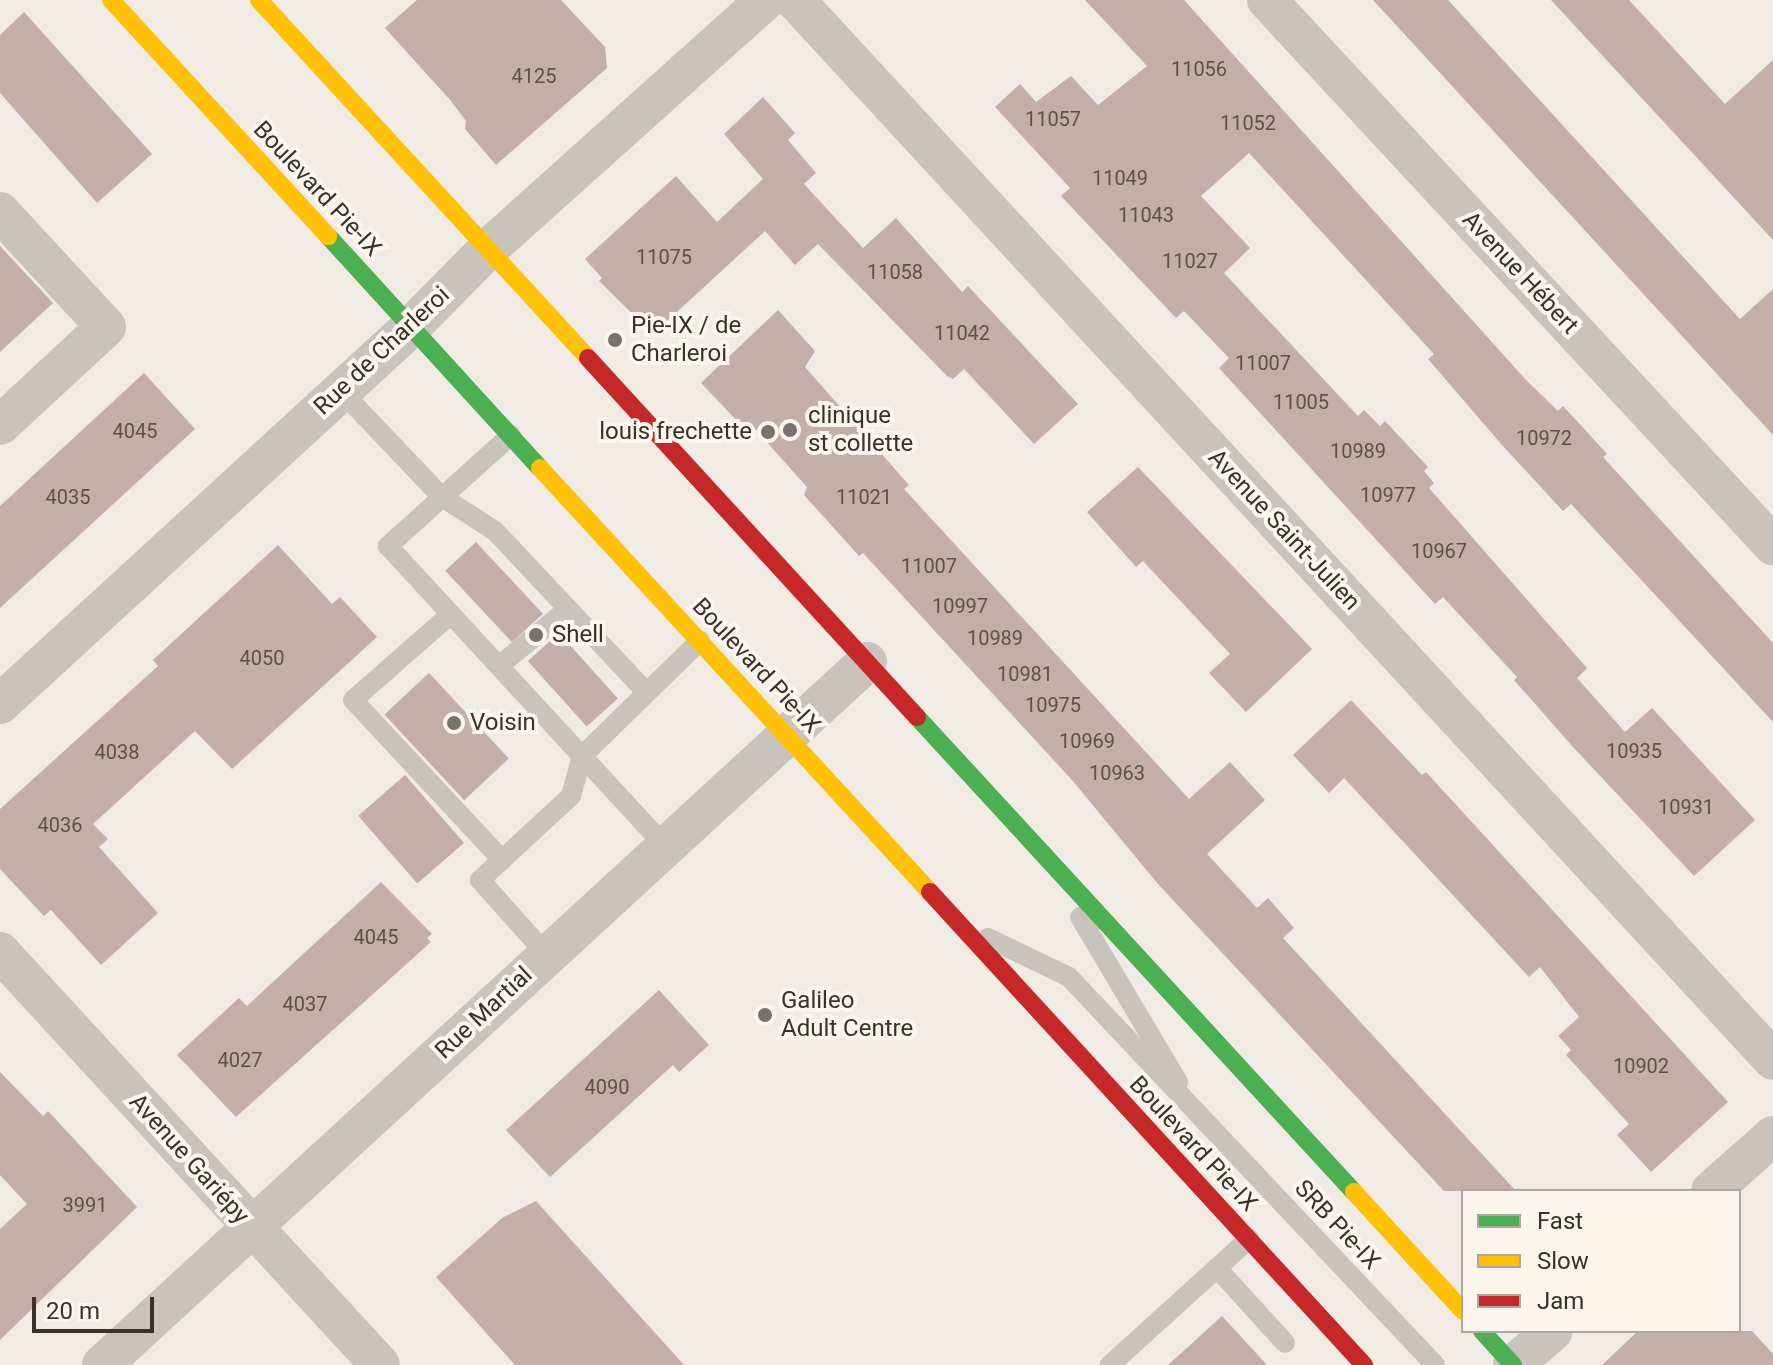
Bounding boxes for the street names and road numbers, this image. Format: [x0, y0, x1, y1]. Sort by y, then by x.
street label: Boulevard Pie-IX [247, 115, 387, 263]
street label: Avenue Hébert [1456, 206, 1584, 340]
street label: Rue de Charleroi [308, 281, 456, 421]
street label: Avenue Saint-Julien [1202, 444, 1366, 616]
street label: Boulevard Pie-IX [686, 592, 826, 740]
street label: Rue Martial [430, 961, 538, 1065]
street label: Boulevard Pie-IX [1123, 1070, 1263, 1218]
street label: Avenue Gariépy [123, 1088, 255, 1230]
street label: SRB Pie-IX [1288, 1174, 1386, 1276]

